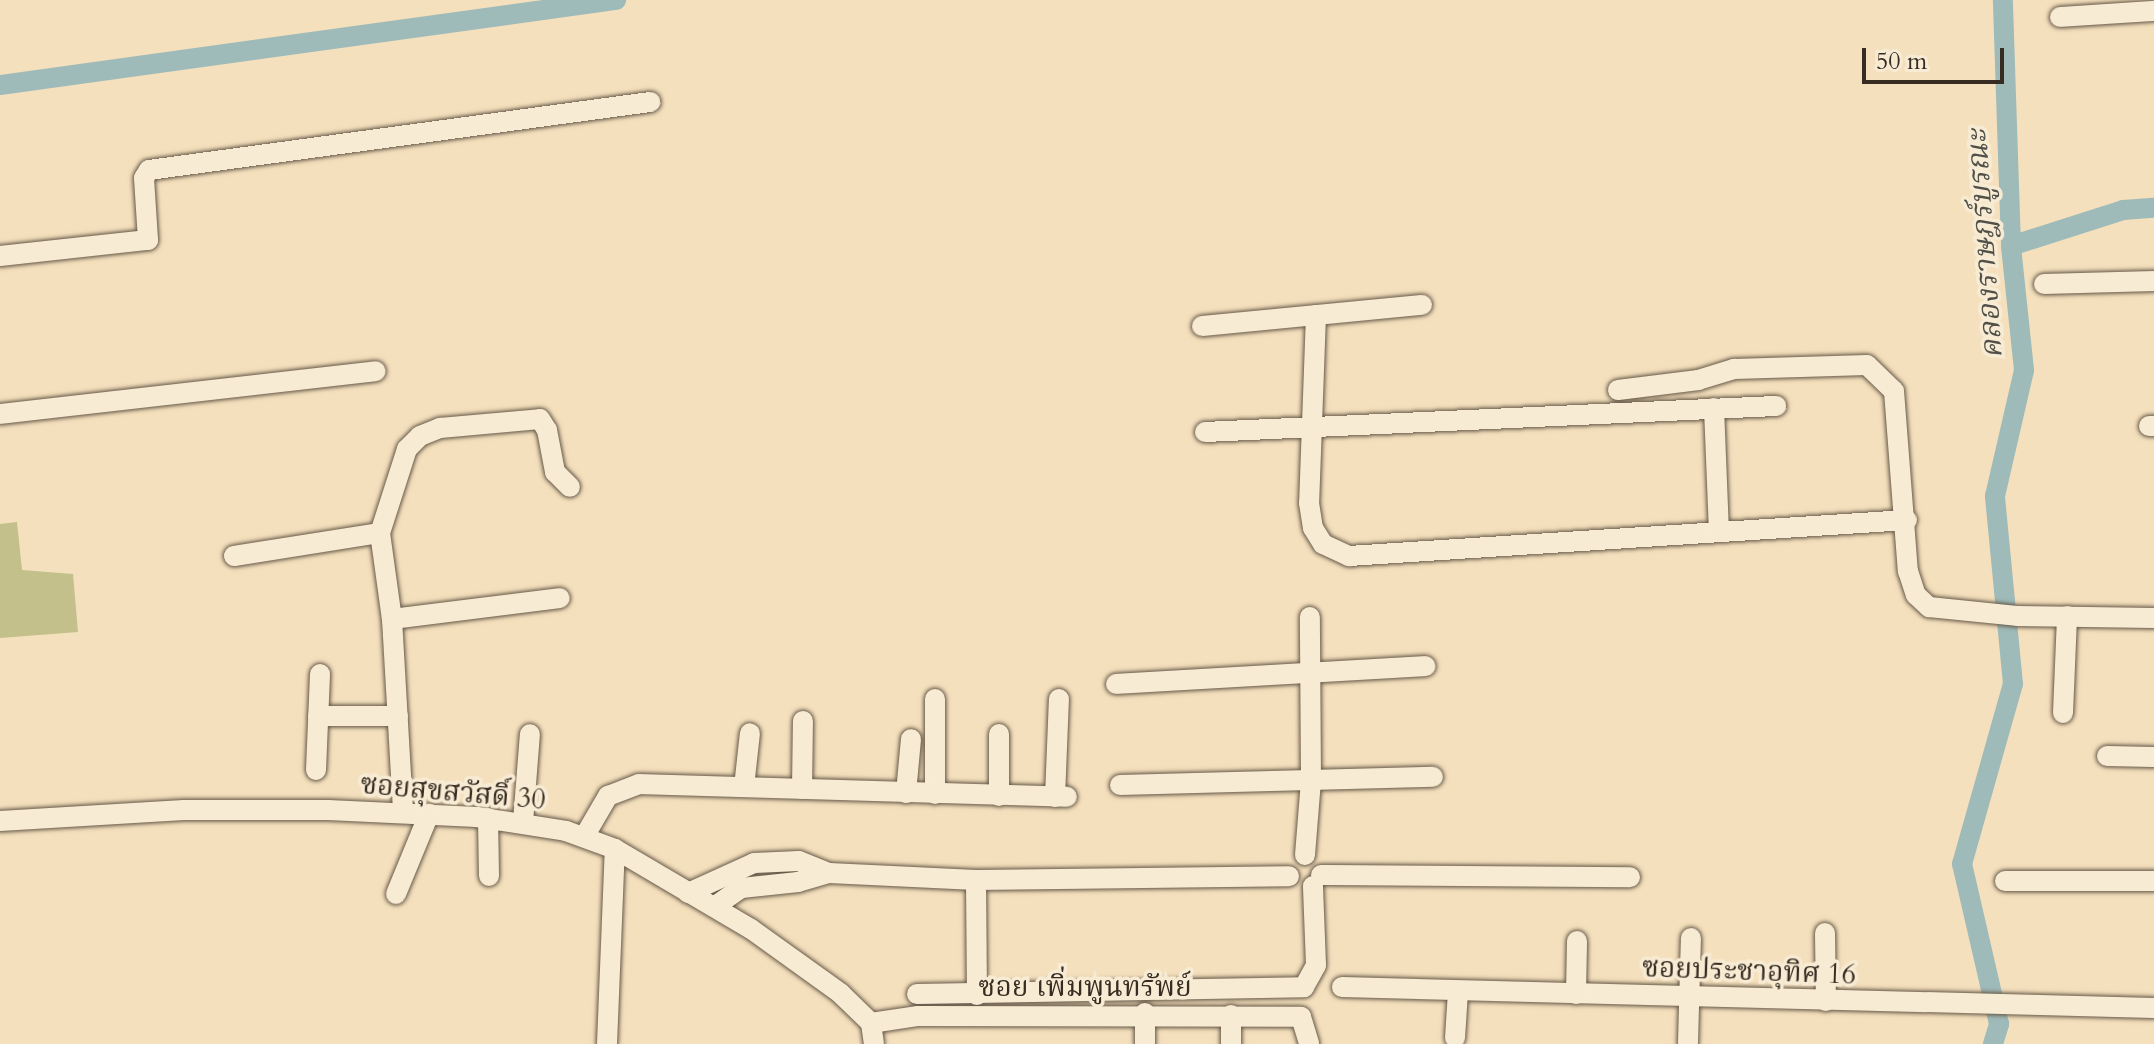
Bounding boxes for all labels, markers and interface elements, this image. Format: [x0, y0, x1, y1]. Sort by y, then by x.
scale bar [1866, 32, 2008, 82]
text: 50 m [1876, 45, 1927, 78]
water label: คลองราษฎร์บูรณะ [1959, 128, 2011, 360]
street label: ซอยสุขสวัสดิ์ 30 [359, 767, 547, 817]
street label: ซอยประชาอุทิศ 16 [1641, 950, 1857, 992]
street label: ซอย เพิ่มพูนทรัพย์ [978, 970, 1192, 1004]

